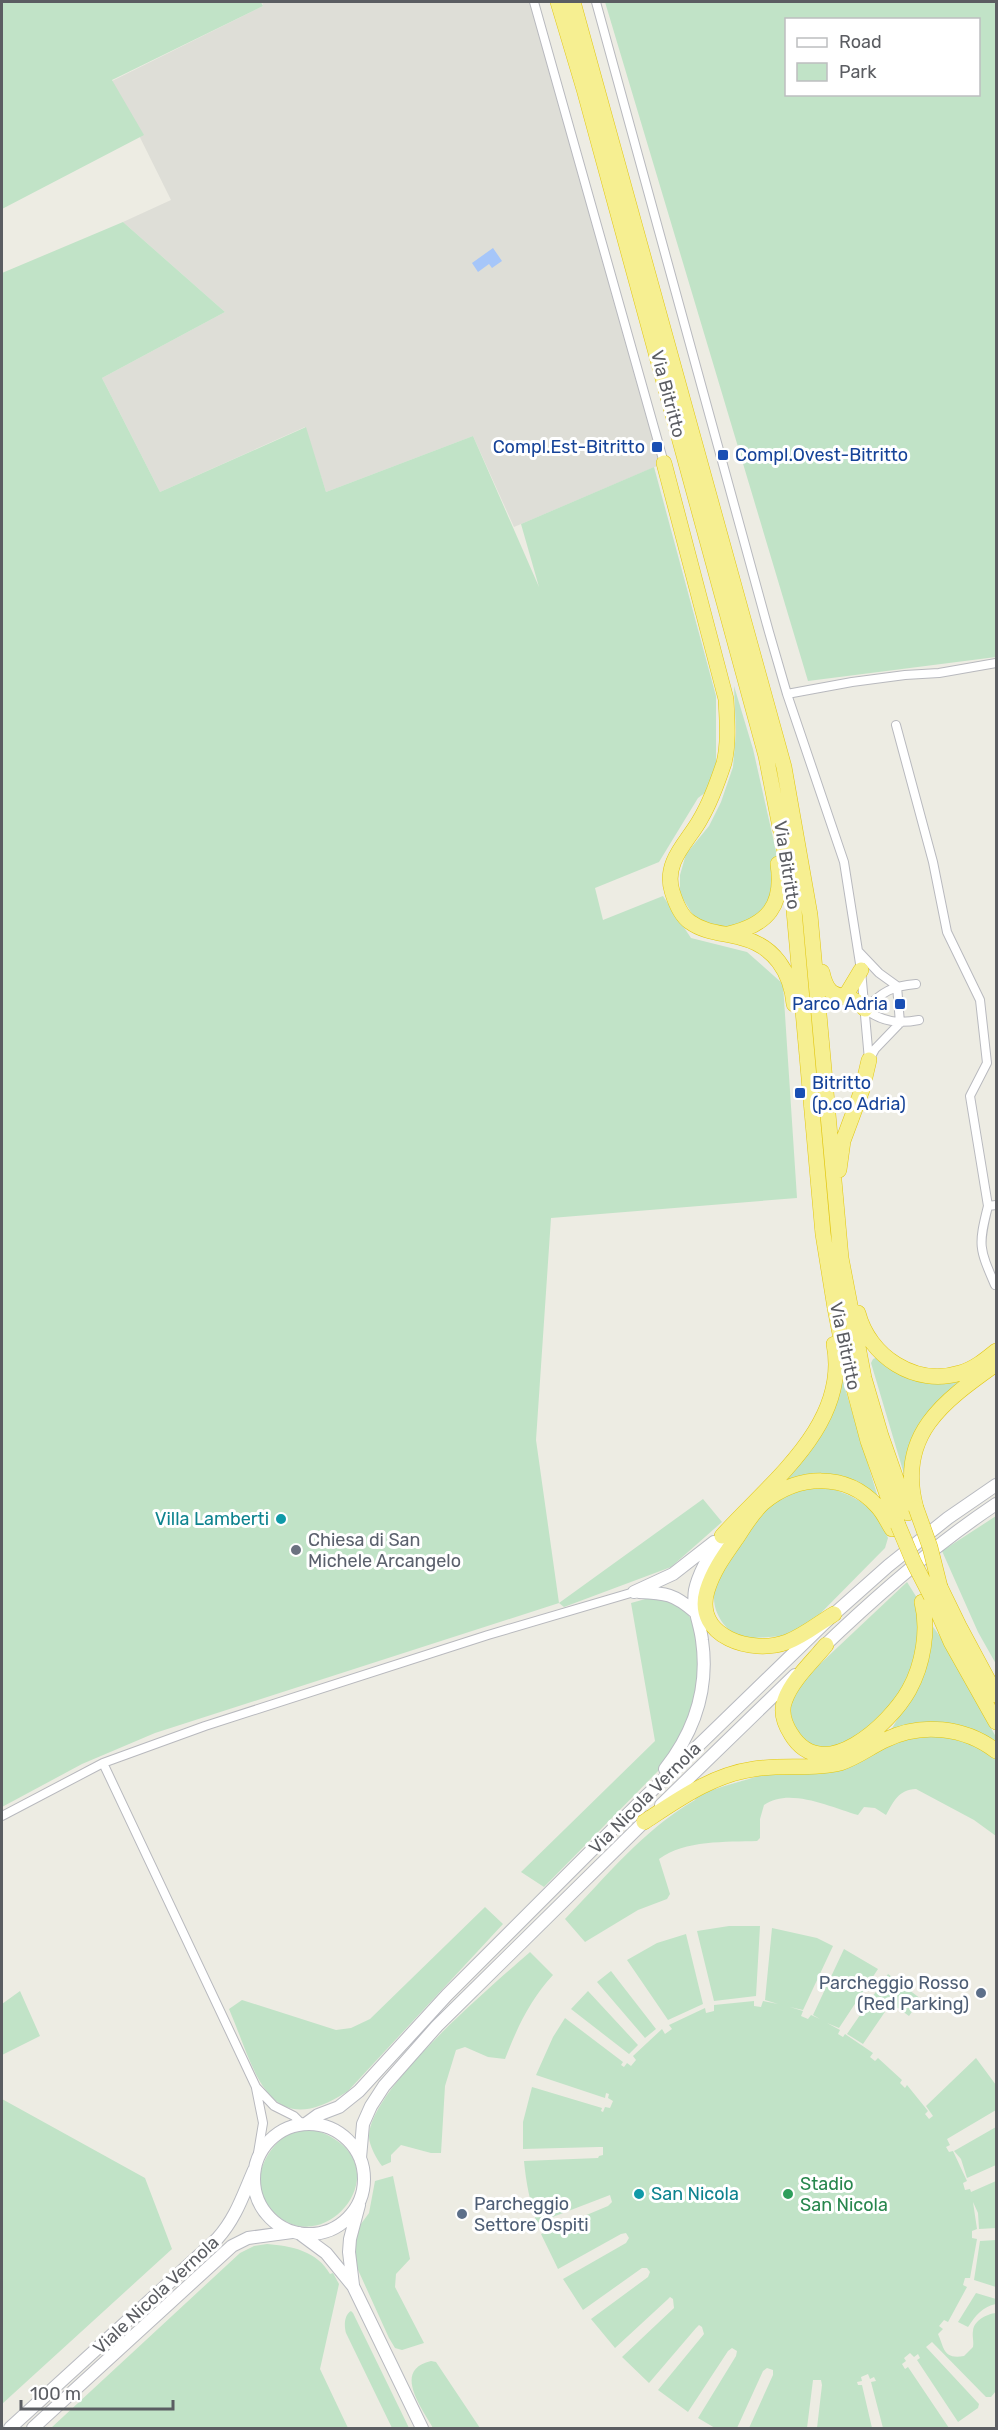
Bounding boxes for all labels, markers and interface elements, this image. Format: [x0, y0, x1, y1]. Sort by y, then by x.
legend [785, 18, 980, 96]
text: Road [839, 31, 882, 53]
text: Park [839, 61, 877, 83]
street label: Via Bitritto [646, 348, 690, 440]
place label: Compl.Est-Bitritto [493, 436, 645, 458]
marker: Compl.Est-Bitritto [650, 440, 664, 454]
place label: Compl.Ovest-Bitritto [735, 444, 908, 466]
marker: Compl.Ovest-Bitritto [716, 448, 730, 462]
street label: Via Bitritto [769, 819, 805, 911]
place label: Parco Adria [792, 993, 888, 1015]
marker: Parco Adria [893, 997, 907, 1011]
place label: Bitritto (p.co Adria) [812, 1072, 906, 1115]
marker: Bitritto (p.co Adria) [793, 1086, 807, 1100]
street label: Via Bitritto [825, 1300, 865, 1392]
place label: Villa Lamberti [155, 1508, 269, 1530]
marker: Villa Lamberti [274, 1512, 288, 1526]
place label: Chiesa di San Michele Arcangelo [308, 1529, 461, 1572]
marker: Chiesa di San Michele Arcangelo [289, 1543, 303, 1557]
street label: Via Nicola Vernola [584, 1737, 706, 1859]
place label: Parcheggio Rosso (Red Parking) [819, 1972, 969, 2015]
marker: Parcheggio Rosso (Red Parking) [974, 1986, 988, 2000]
place label: Stadio San Nicola [800, 2173, 888, 2216]
place label: San Nicola [651, 2183, 739, 2205]
marker: San Nicola [632, 2187, 646, 2201]
marker: Stadio San Nicola [781, 2187, 795, 2201]
place label: Parcheggio Settore Ospiti [474, 2193, 589, 2236]
marker: Parcheggio Settore Ospiti [455, 2207, 469, 2221]
street label: Viale Nicola Vernola [89, 2231, 223, 2359]
scale bar [21, 2373, 172, 2411]
text: 100 m [30, 2383, 81, 2405]

